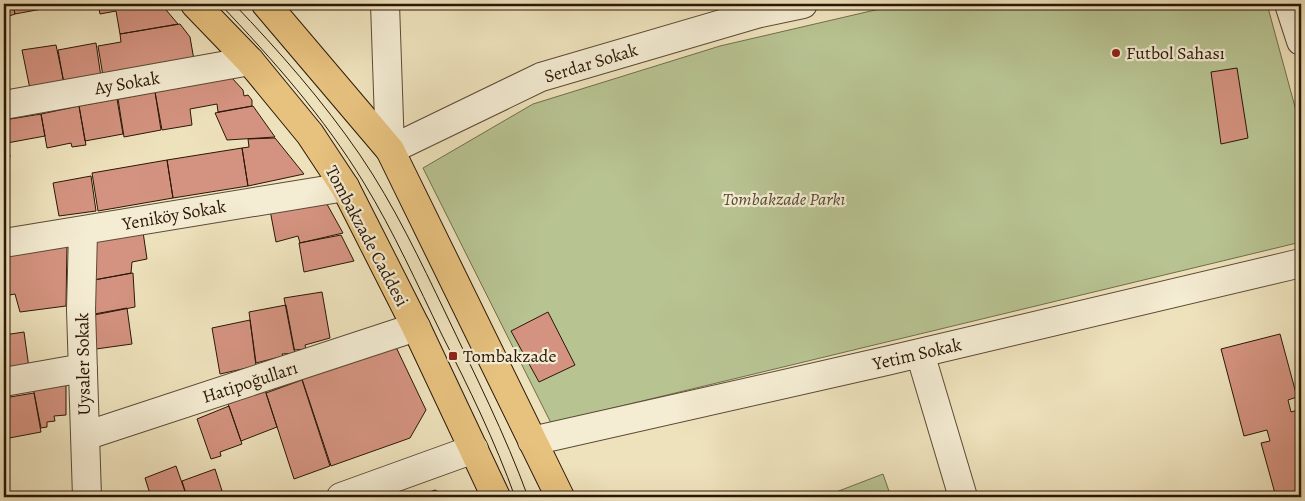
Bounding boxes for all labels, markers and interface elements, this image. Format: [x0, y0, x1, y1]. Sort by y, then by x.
street label: Serdar Sokak [541, 37, 641, 89]
place label: Futbol Sahası [1126, 41, 1225, 65]
marker: Futbol Sahası [1110, 47, 1122, 59]
street label: Ay Sokak [92, 65, 162, 101]
street label: Tombakzade Caddesi [320, 161, 414, 311]
park label: Tombakzade Parkı [723, 187, 846, 211]
street label: Yeniköy Sokak [119, 194, 228, 236]
street label: Uysaler Sokak [70, 312, 96, 416]
street label: Yetim Sokak [869, 332, 964, 376]
place label: Tombakzade [463, 344, 557, 368]
marker: Tombakzade [447, 350, 459, 362]
street label: Hatipoğulları [199, 355, 301, 409]

